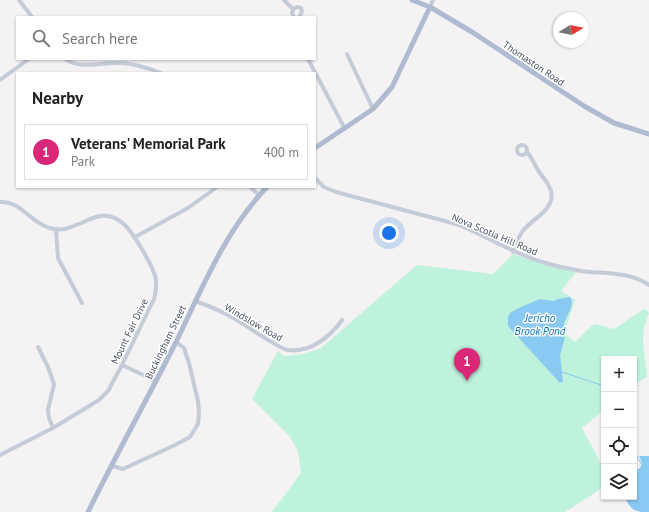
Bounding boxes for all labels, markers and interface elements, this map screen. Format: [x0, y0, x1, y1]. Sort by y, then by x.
north arrow [553, 12, 589, 48]
search box [16, 16, 316, 60]
icon: search [30, 27, 52, 49]
text: Search here [62, 29, 138, 48]
street label: Thomaston Road [500, 38, 567, 89]
text: Nearby [32, 87, 83, 109]
text: Veterans' Memorial Park [71, 134, 226, 153]
text: 1 [42, 144, 50, 161]
text: 400 m [264, 144, 299, 161]
text: Park [71, 153, 95, 170]
street label: Nova Scotia Hill Road [450, 210, 540, 258]
your location [379, 223, 399, 243]
street label: Mount Fair Drive [108, 296, 151, 366]
street label: Windslow Road [222, 301, 285, 344]
street label: Buckingham Street [142, 303, 189, 381]
water label: Jericho Brook Pond [515, 311, 566, 338]
pin: 1 [454, 348, 480, 381]
map controls [601, 356, 637, 500]
button: + [601, 356, 637, 392]
button: − [601, 392, 637, 428]
button: locate [601, 428, 637, 464]
button: layers [601, 464, 637, 500]

